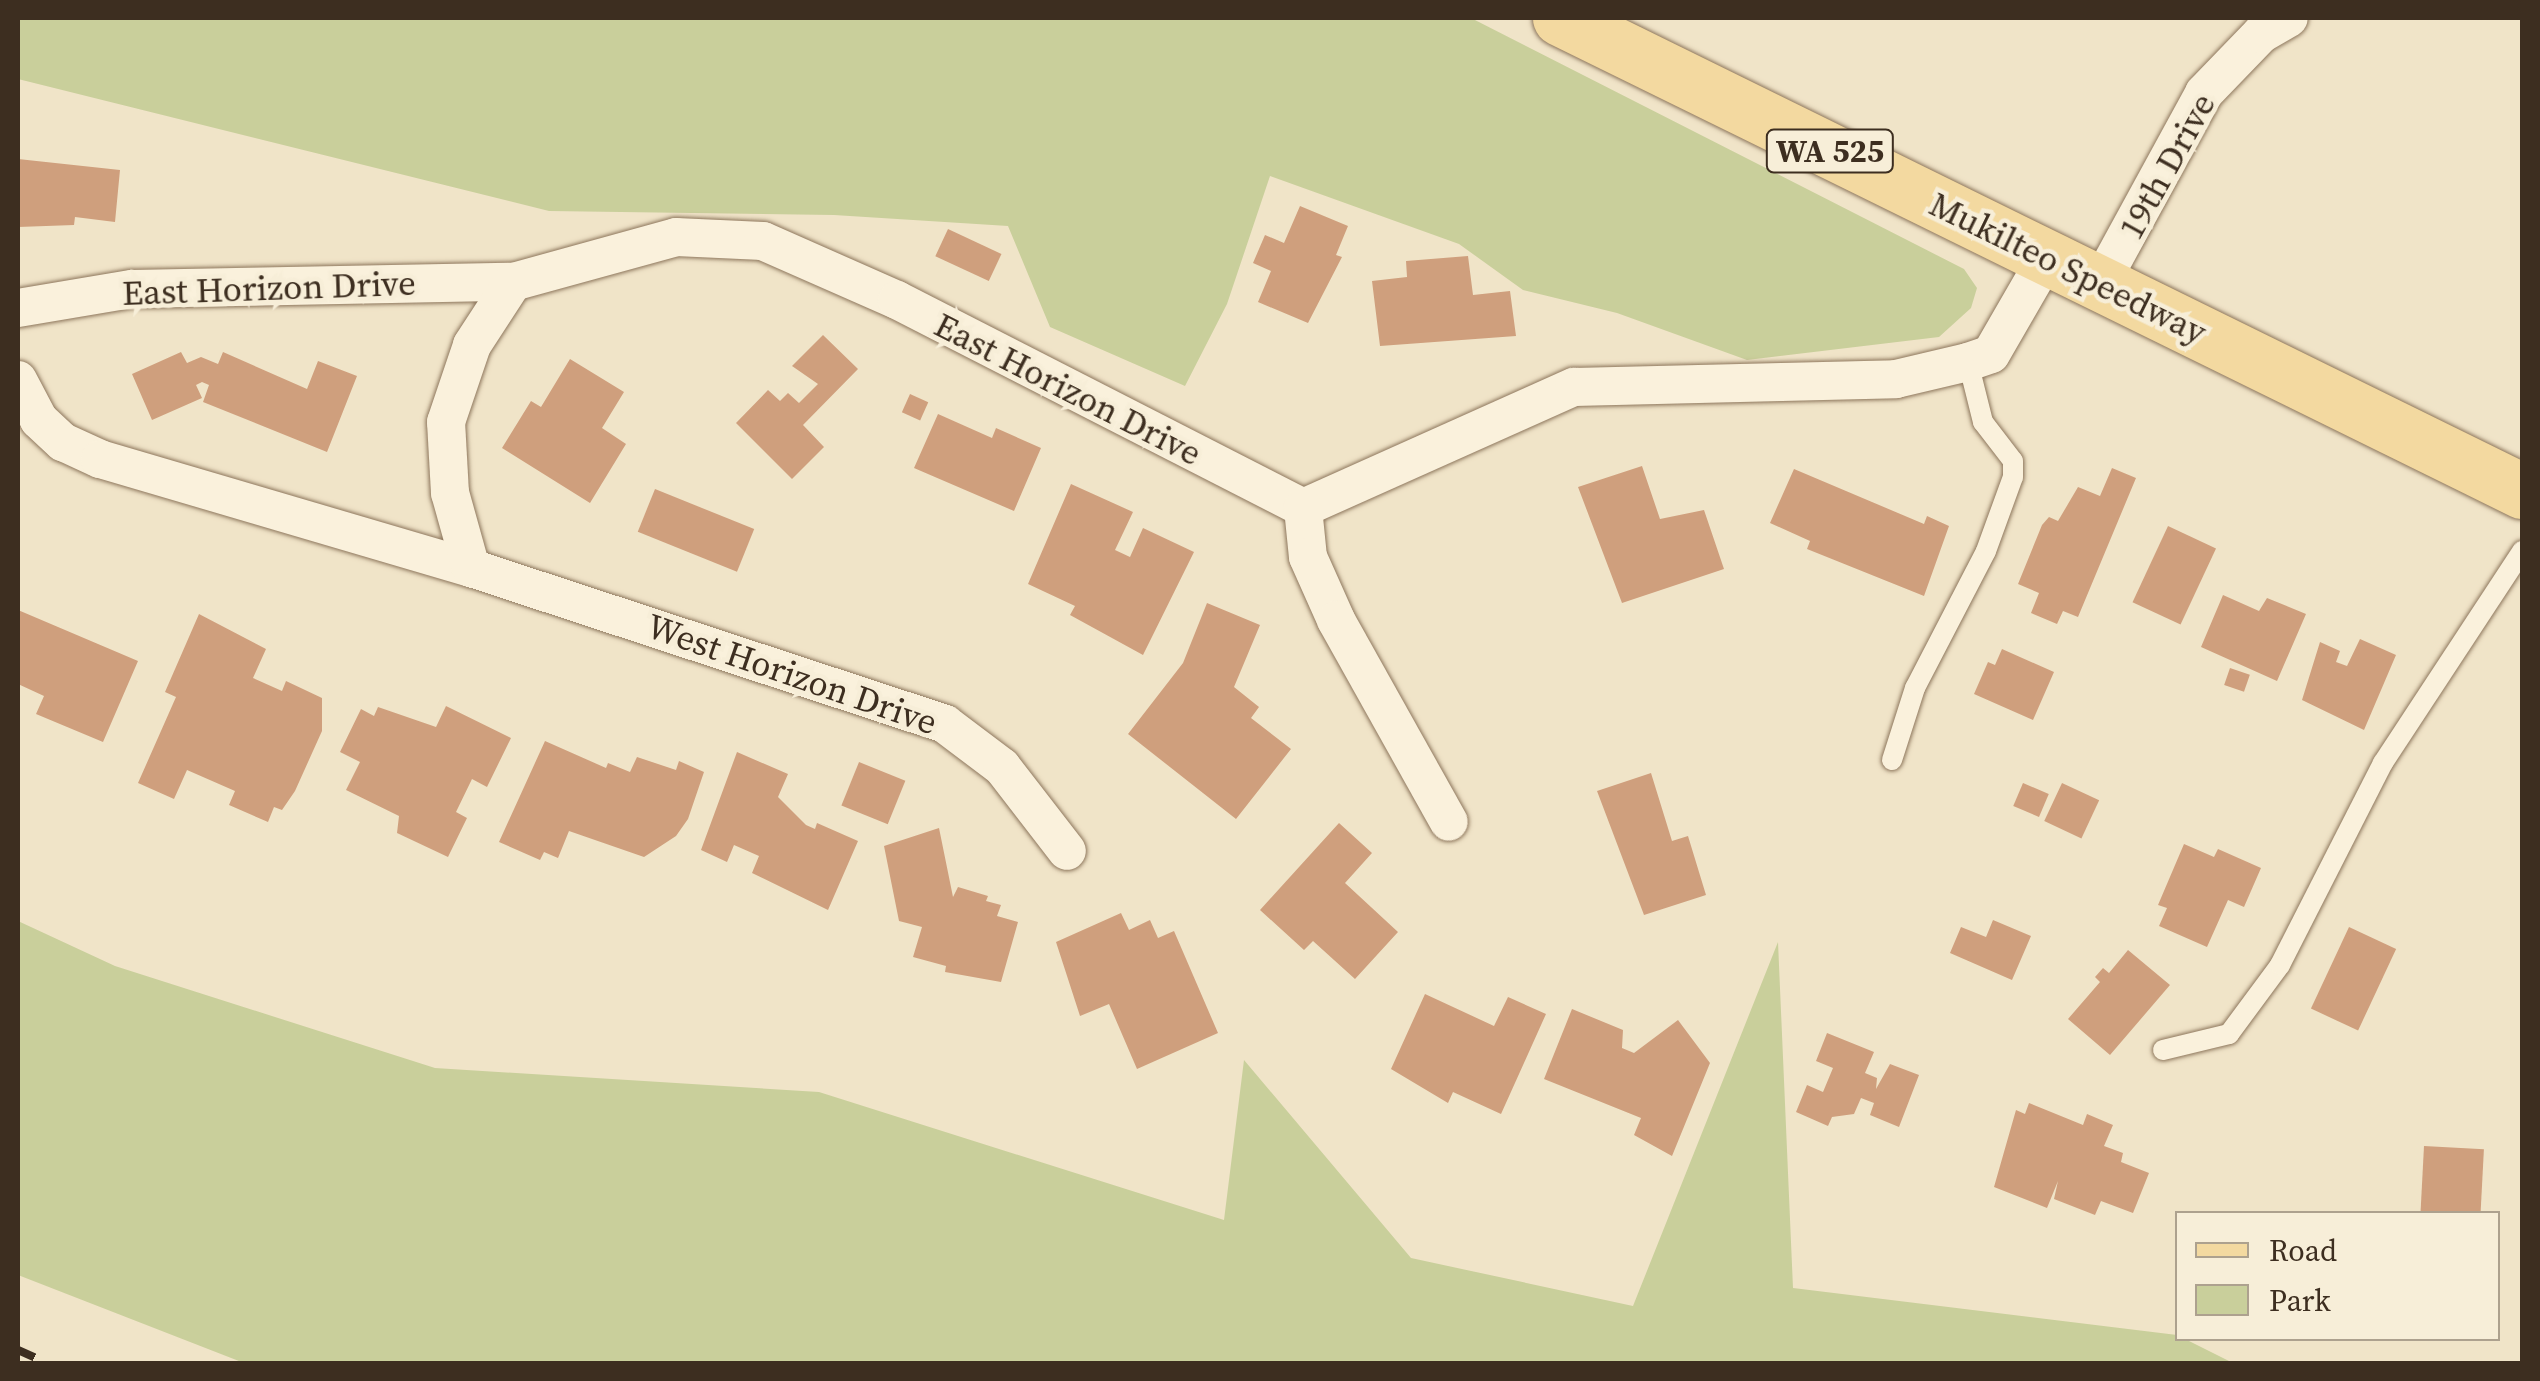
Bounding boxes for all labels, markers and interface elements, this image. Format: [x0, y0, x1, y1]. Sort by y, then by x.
street label: 19th Drive [2110, 86, 2224, 246]
road number: WA 525 [1765, 124, 1895, 178]
street label: Mukilteo Speedway [1923, 183, 2213, 353]
street label: East Horizon Drive [121, 262, 417, 314]
street label: East Horizon Drive [928, 304, 1208, 474]
street label: West Horizon Drive [641, 605, 943, 743]
legend [2175, 1211, 2500, 1341]
text: Road [2269, 1230, 2337, 1271]
text: Park [2269, 1280, 2331, 1321]

